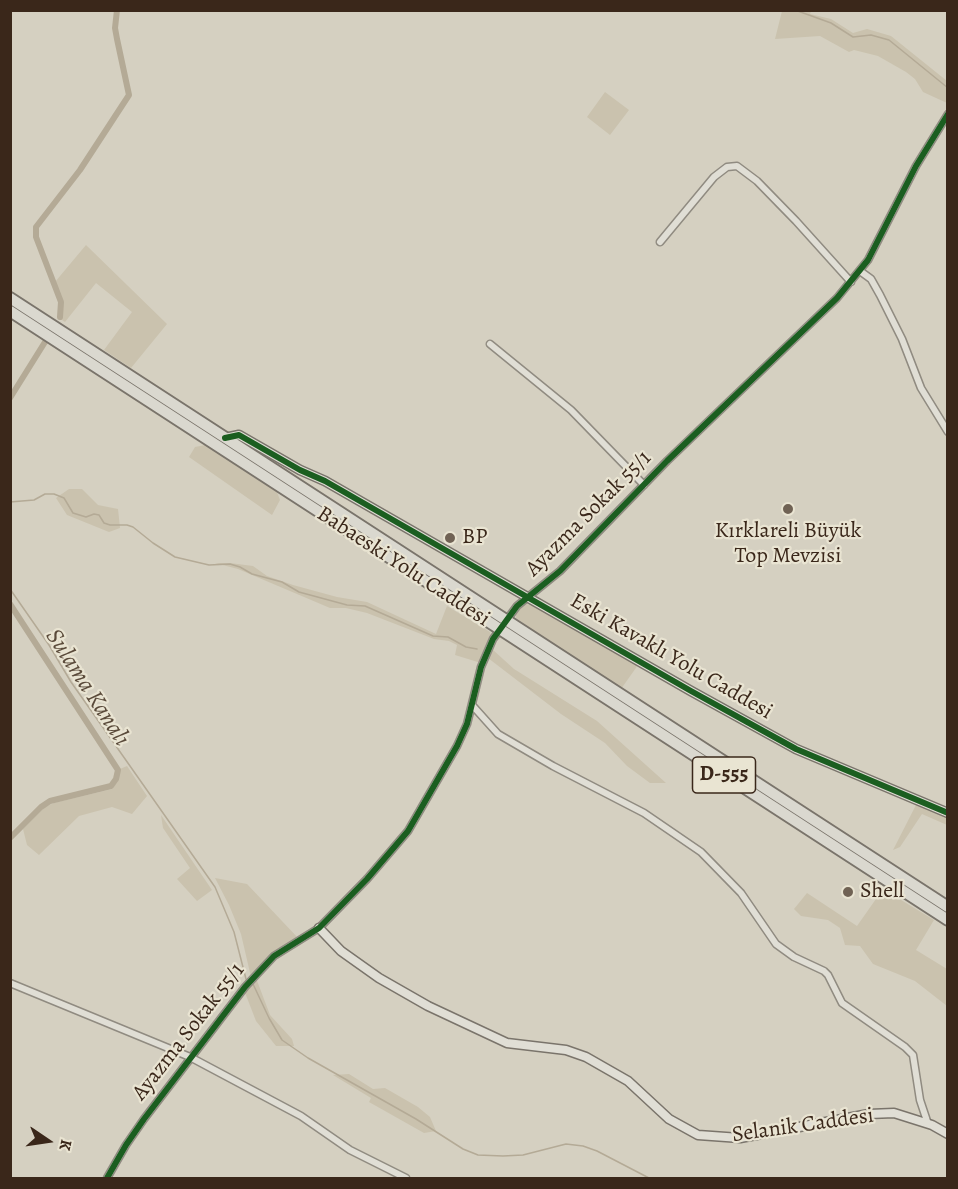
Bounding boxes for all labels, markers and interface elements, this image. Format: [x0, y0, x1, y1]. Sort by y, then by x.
street label: Ayazma Sokak 55/1 [521, 446, 657, 582]
street label: Babaeski Yolu Caddesi [311, 501, 495, 633]
marker: Kırklareli Büyük Top Mevzisi [781, 502, 795, 516]
place label: Kırklareli Büyük Top Mevzisi [715, 519, 861, 570]
place label: BP [462, 525, 487, 551]
marker: BP [443, 531, 457, 545]
street label: Eski Kavaklı Yolu Caddesi [565, 588, 777, 726]
water label: Sulama Kanalı [38, 624, 136, 752]
road number: D-555 [692, 757, 756, 793]
place label: Shell [860, 879, 904, 905]
marker: Shell [841, 885, 855, 899]
street label: Ayazma Sokak 55/1 [127, 958, 251, 1106]
street label: Selanik Caddesi [730, 1103, 876, 1149]
north arrow [18, 1111, 78, 1171]
text: K [54, 1137, 77, 1153]

